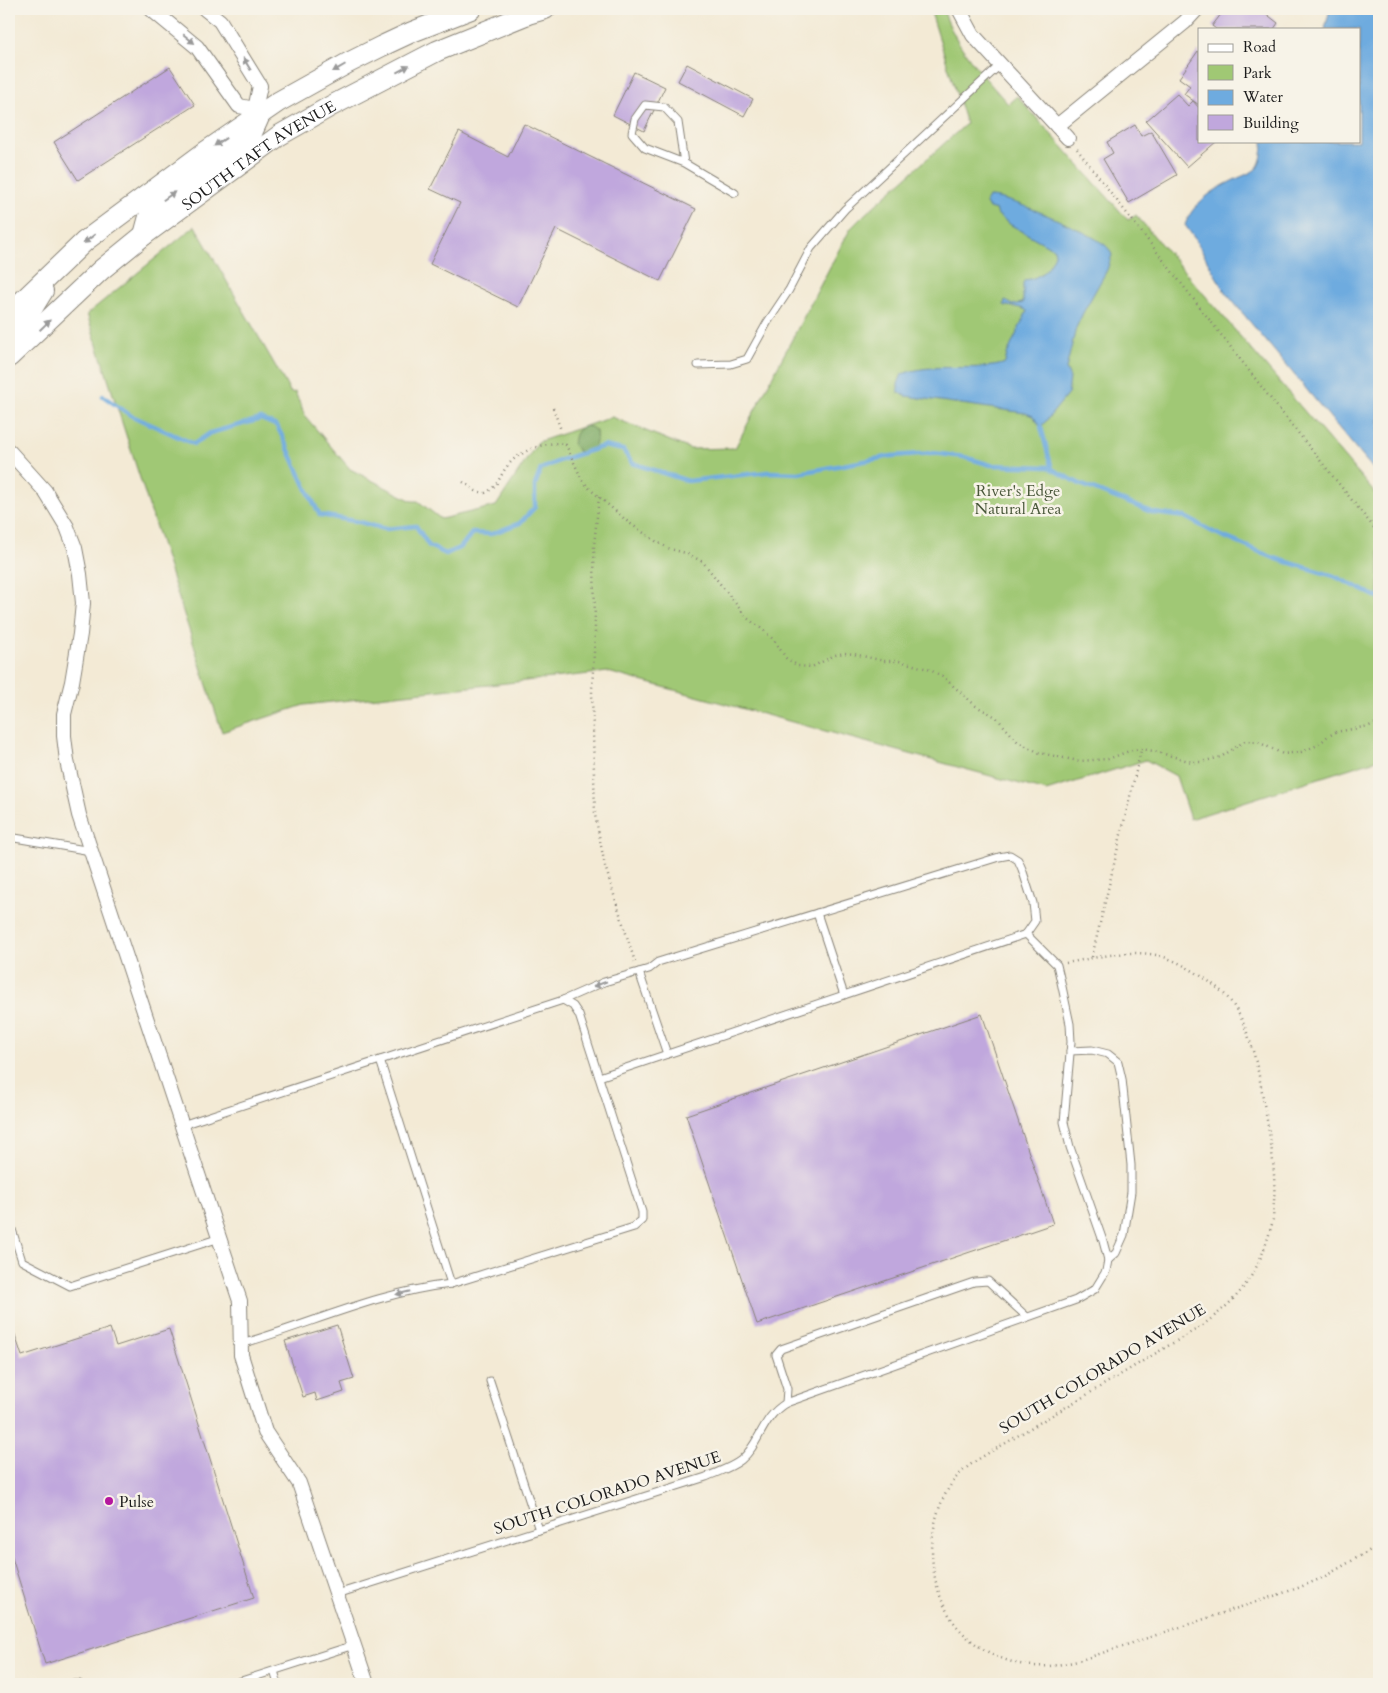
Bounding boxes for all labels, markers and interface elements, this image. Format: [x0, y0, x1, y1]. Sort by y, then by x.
legend [1198, 28, 1360, 142]
one-way arrow [182, 34, 195, 45]
text: Road [1243, 37, 1276, 57]
one-way arrow [242, 58, 251, 71]
one-way arrow [332, 63, 346, 72]
text: Park [1243, 63, 1272, 83]
one-way arrow [396, 65, 411, 73]
text: Water [1242, 87, 1284, 107]
street label: SOUTH TAFT AVENUE [177, 95, 340, 216]
text: Building [1243, 113, 1299, 133]
one-way arrow [213, 137, 226, 147]
one-way arrow [162, 191, 176, 201]
one-way arrow [83, 233, 96, 244]
one-way arrow [39, 319, 51, 331]
park label: River's Edge Natural Area [975, 480, 1062, 520]
one-way arrow [592, 980, 607, 988]
one-way arrow [395, 1289, 410, 1297]
street label: SOUTH COLORADO AVENUE [995, 1298, 1210, 1439]
street label: SOUTH COLORADO AVENUE [491, 1446, 724, 1540]
place label: Pulse [119, 1491, 154, 1513]
marker: Pulse [103, 1495, 115, 1507]

